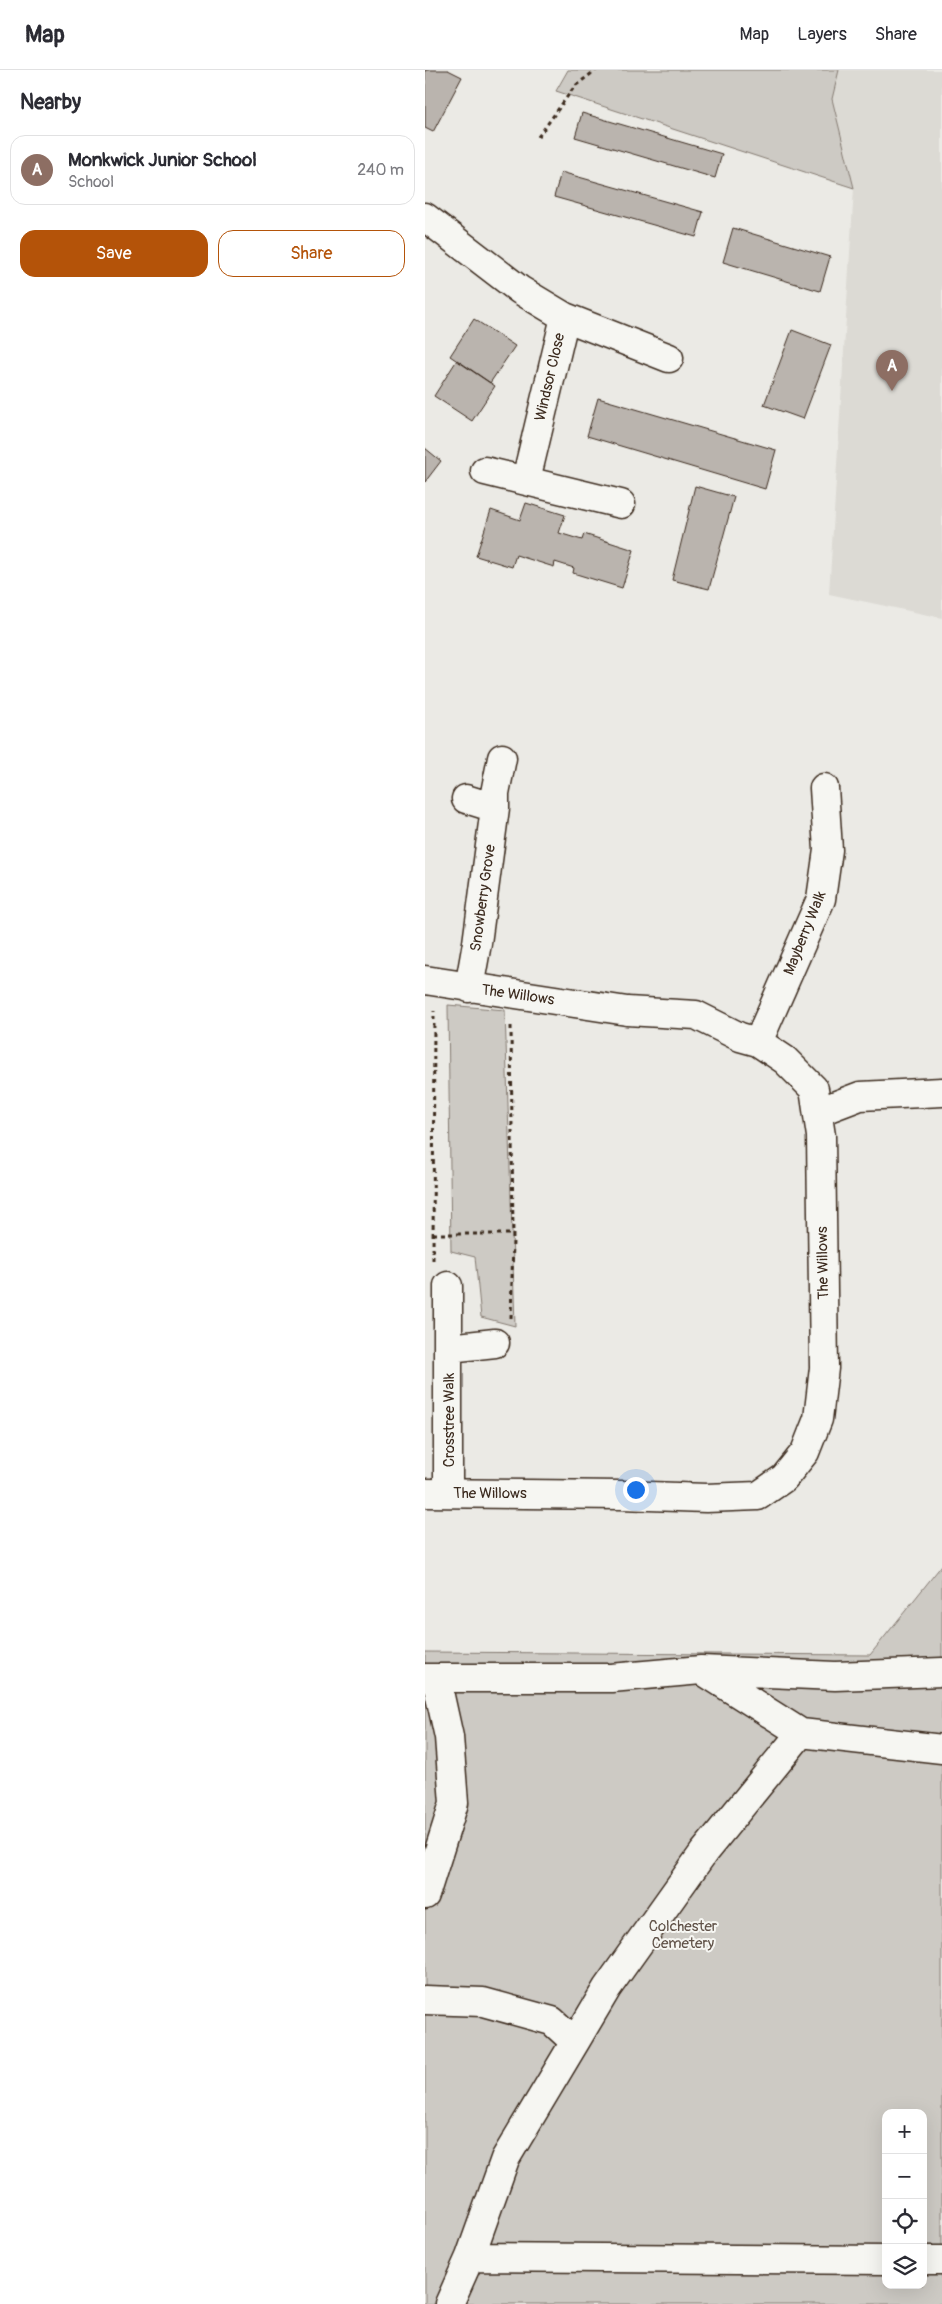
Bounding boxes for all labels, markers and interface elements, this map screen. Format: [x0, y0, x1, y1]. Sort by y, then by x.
text: Map [25, 20, 65, 49]
text: Map [740, 23, 769, 46]
text: Layers [797, 23, 847, 46]
text: Share [875, 23, 917, 46]
text: Nearby [20, 89, 81, 116]
text: Monkwick Junior School [68, 148, 257, 172]
text: A [32, 160, 42, 180]
text: 240 m [357, 160, 404, 180]
text: School [68, 172, 114, 192]
button: Save [20, 230, 208, 277]
button: Share [218, 230, 405, 277]
street label: Windsor Close [531, 331, 569, 423]
pin: A [876, 350, 908, 391]
street label: Snowberry Grove [466, 843, 500, 953]
street label: Mayberry Walk [780, 888, 831, 978]
street label: The Willows [480, 980, 556, 1010]
street label: The Willows [813, 1226, 833, 1300]
street label: Crosstree Walk [440, 1372, 459, 1467]
your location [623, 1477, 649, 1503]
street label: The Willows [453, 1484, 527, 1503]
park label: Colchester Cemetery [649, 1917, 718, 1953]
map controls [882, 2109, 927, 2289]
button: + [882, 2109, 927, 2154]
button: − [882, 2154, 927, 2199]
button: locate [882, 2199, 927, 2244]
button: layers [882, 2244, 927, 2289]

